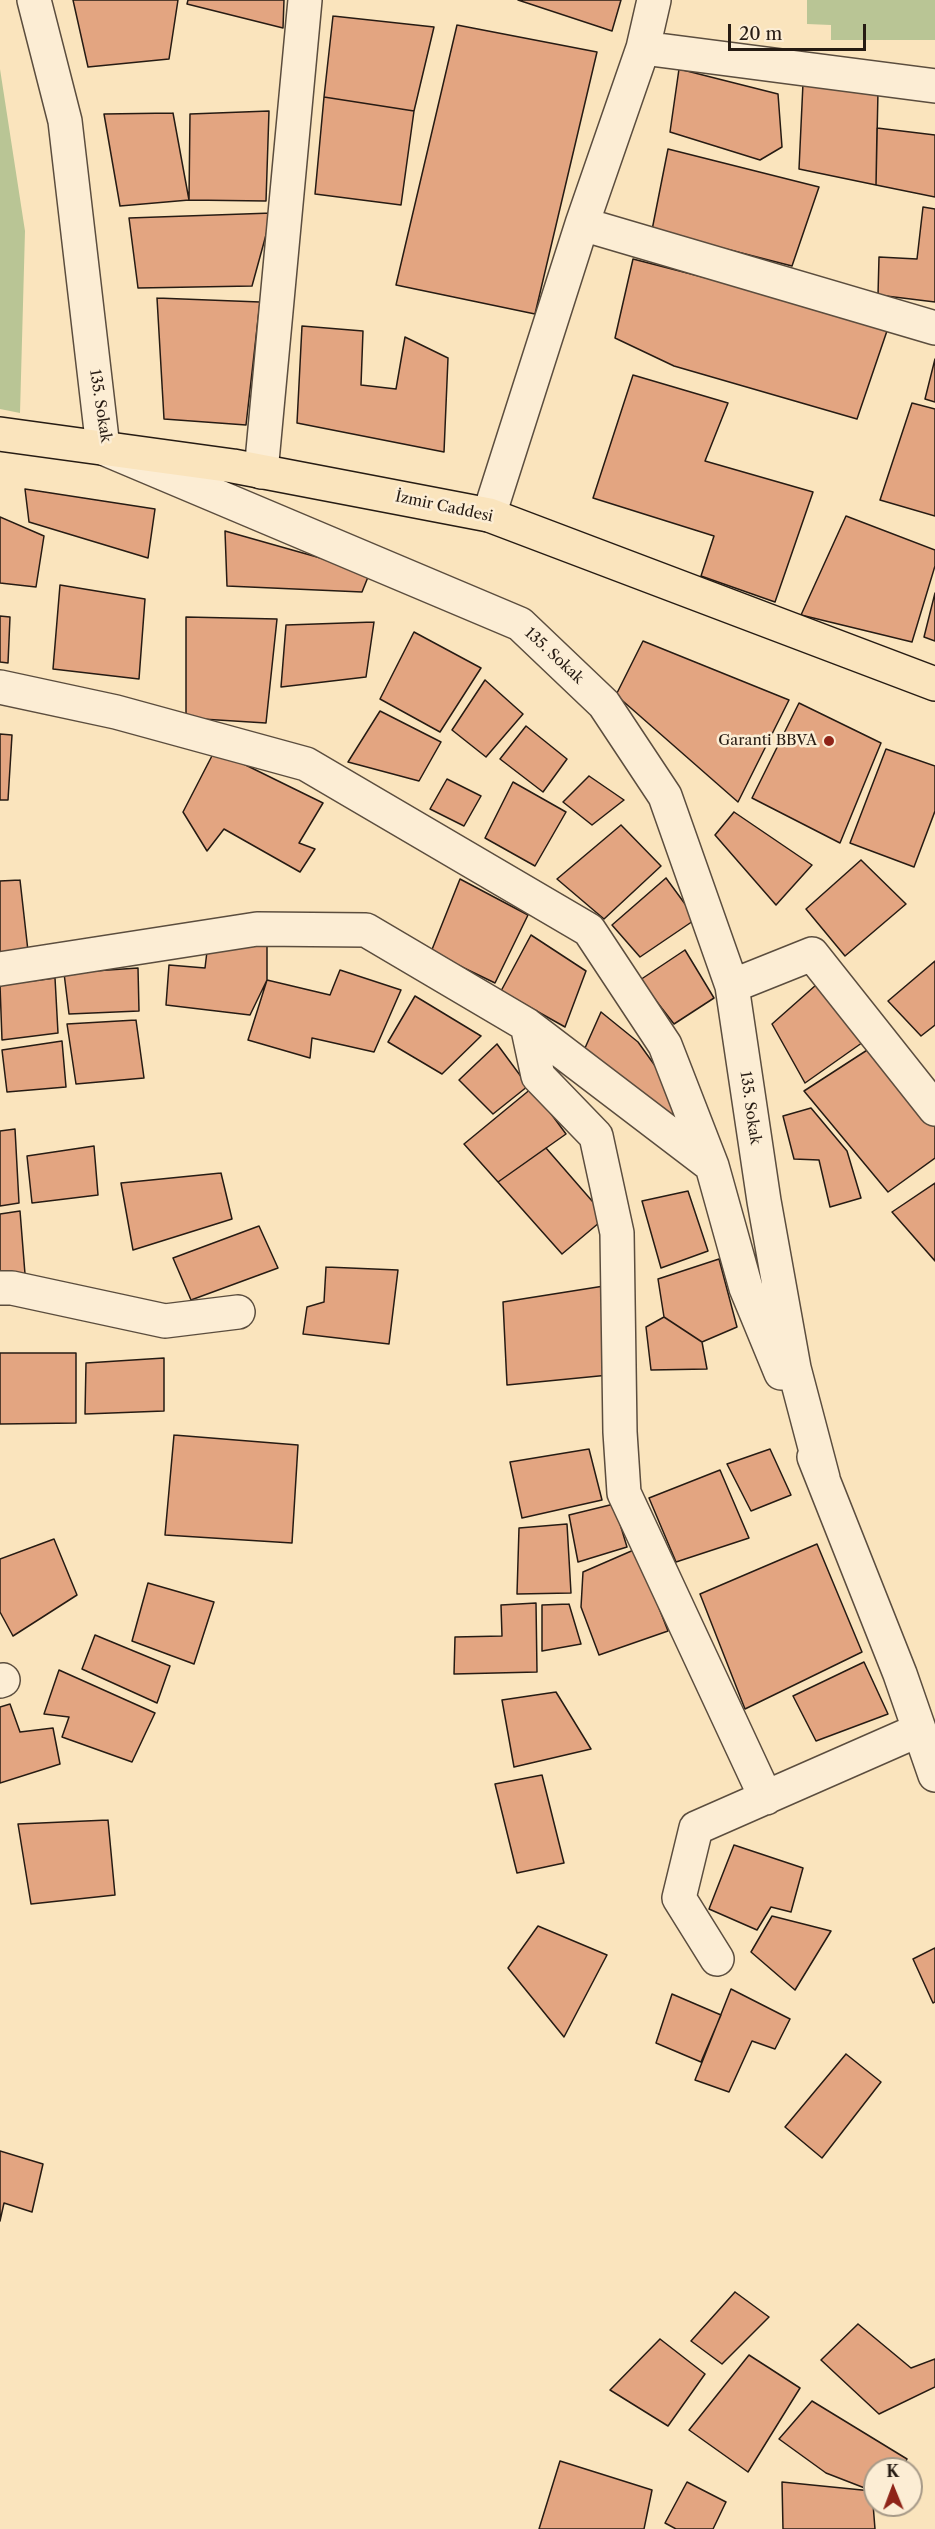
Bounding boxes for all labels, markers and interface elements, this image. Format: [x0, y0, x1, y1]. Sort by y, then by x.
scale bar [731, 12, 869, 50]
text: 20 m [739, 23, 782, 45]
street label: 135. Sokak [85, 368, 115, 444]
street label: İzmir Caddesi [393, 488, 495, 526]
street label: 135. Sokak [521, 624, 587, 688]
place label: Garanti BBVA [718, 732, 817, 750]
marker: Garanti BBVA [822, 734, 836, 748]
street label: 135. Sokak [736, 1070, 764, 1146]
north arrow [863, 2457, 923, 2517]
text: K [886, 2461, 899, 2481]

